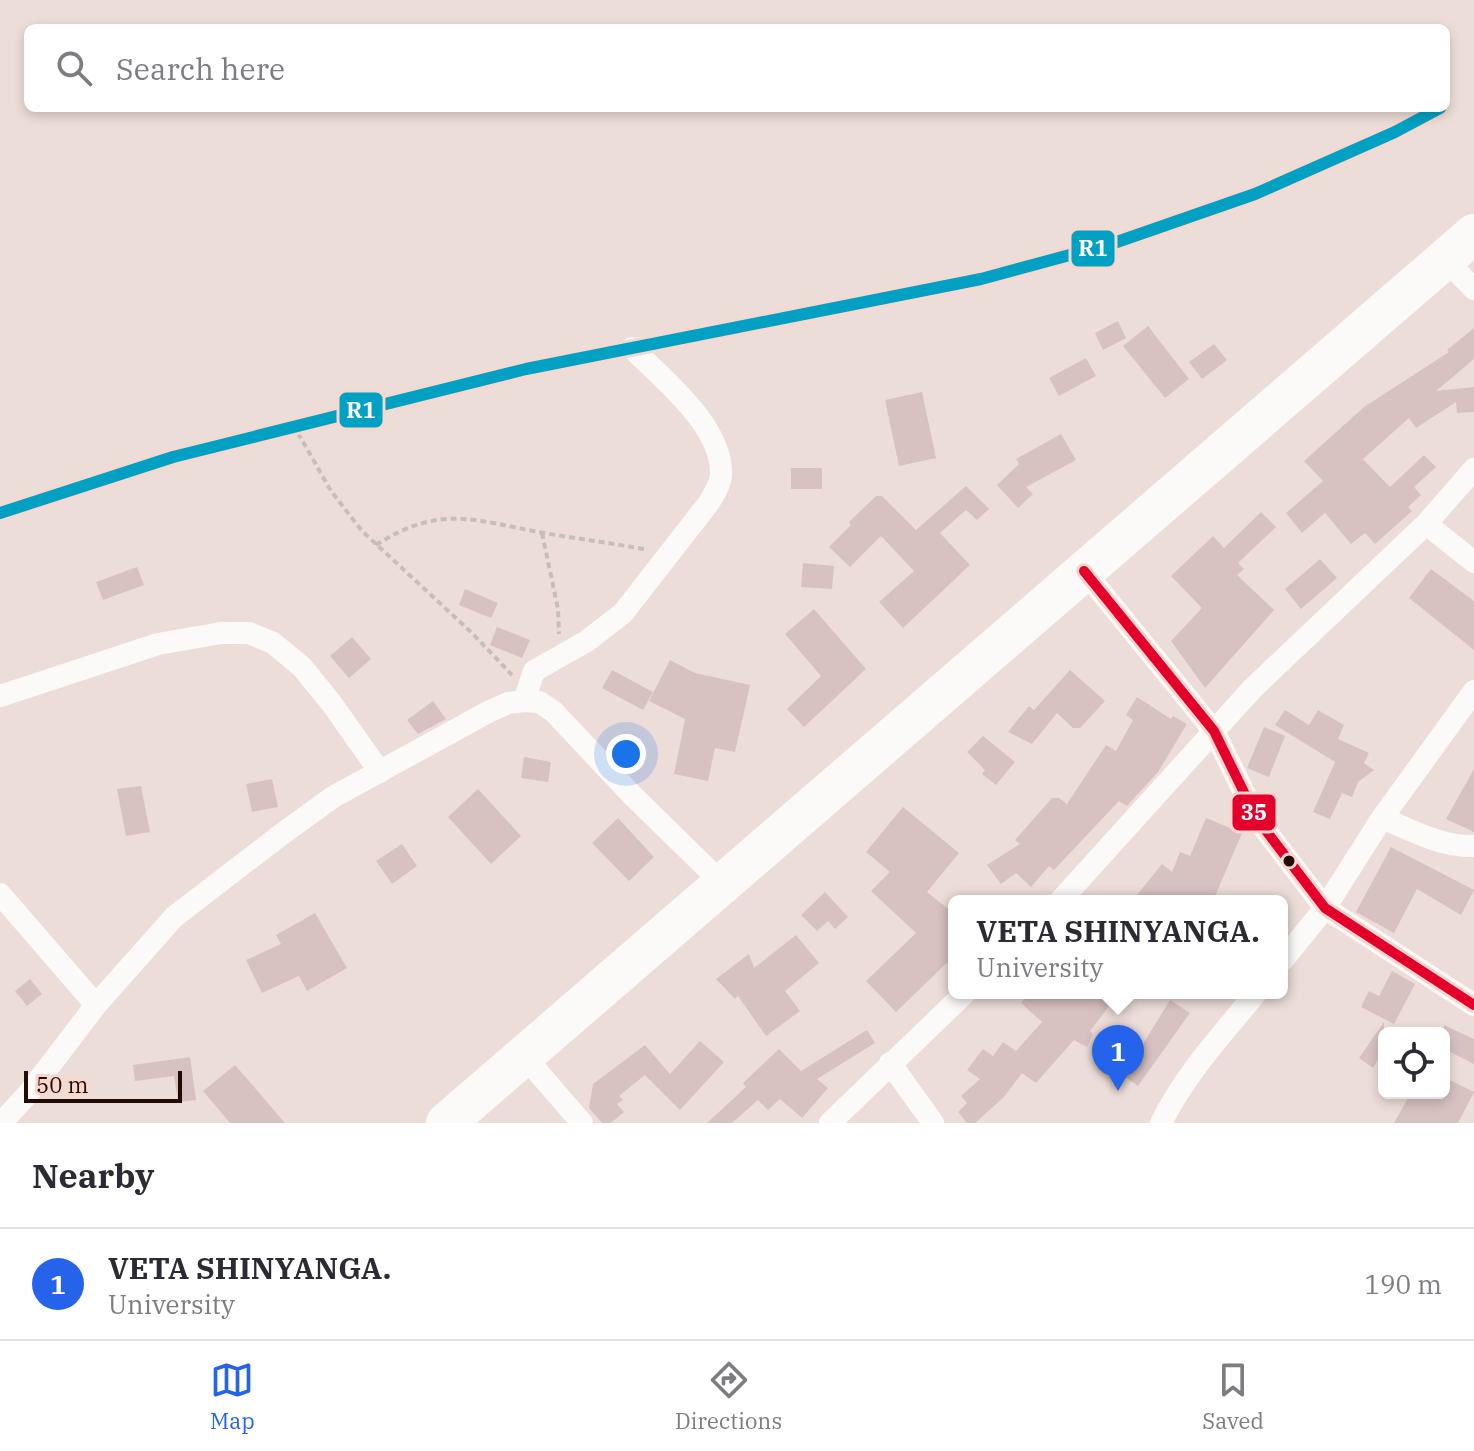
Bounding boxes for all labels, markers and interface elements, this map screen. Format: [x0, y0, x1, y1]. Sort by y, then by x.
search box [24, 24, 1450, 112]
icon: search [52, 46, 96, 90]
text: Search here [116, 49, 285, 88]
line badge: R1 [1070, 229, 1116, 268]
text: R1 [1078, 233, 1108, 262]
line badge: R1 [338, 391, 384, 429]
text: R1 [346, 395, 376, 424]
your location [606, 734, 646, 774]
line badge: 35 [1231, 793, 1277, 832]
text: 35 [1241, 797, 1267, 826]
unlabelled marker [1281, 853, 1297, 869]
popup [948, 895, 1288, 999]
text: VETA SHINYANGA. [976, 911, 1260, 950]
text: University [976, 950, 1103, 984]
pin: 1 [1092, 1025, 1144, 1091]
map controls [1378, 1027, 1450, 1099]
button: locate [1378, 1027, 1450, 1099]
scale bar [24, 1067, 182, 1103]
text: 50 m [36, 1070, 88, 1099]
text: Nearby [32, 1153, 154, 1197]
text: VETA SHINYANGA. [108, 1248, 391, 1287]
text: 1 [50, 1267, 66, 1301]
text: 190 m [1364, 1267, 1442, 1301]
text: University [108, 1287, 235, 1321]
tab: Map [210, 1358, 255, 1435]
tab: Directions [675, 1358, 782, 1435]
tab: Saved [1202, 1358, 1264, 1435]

